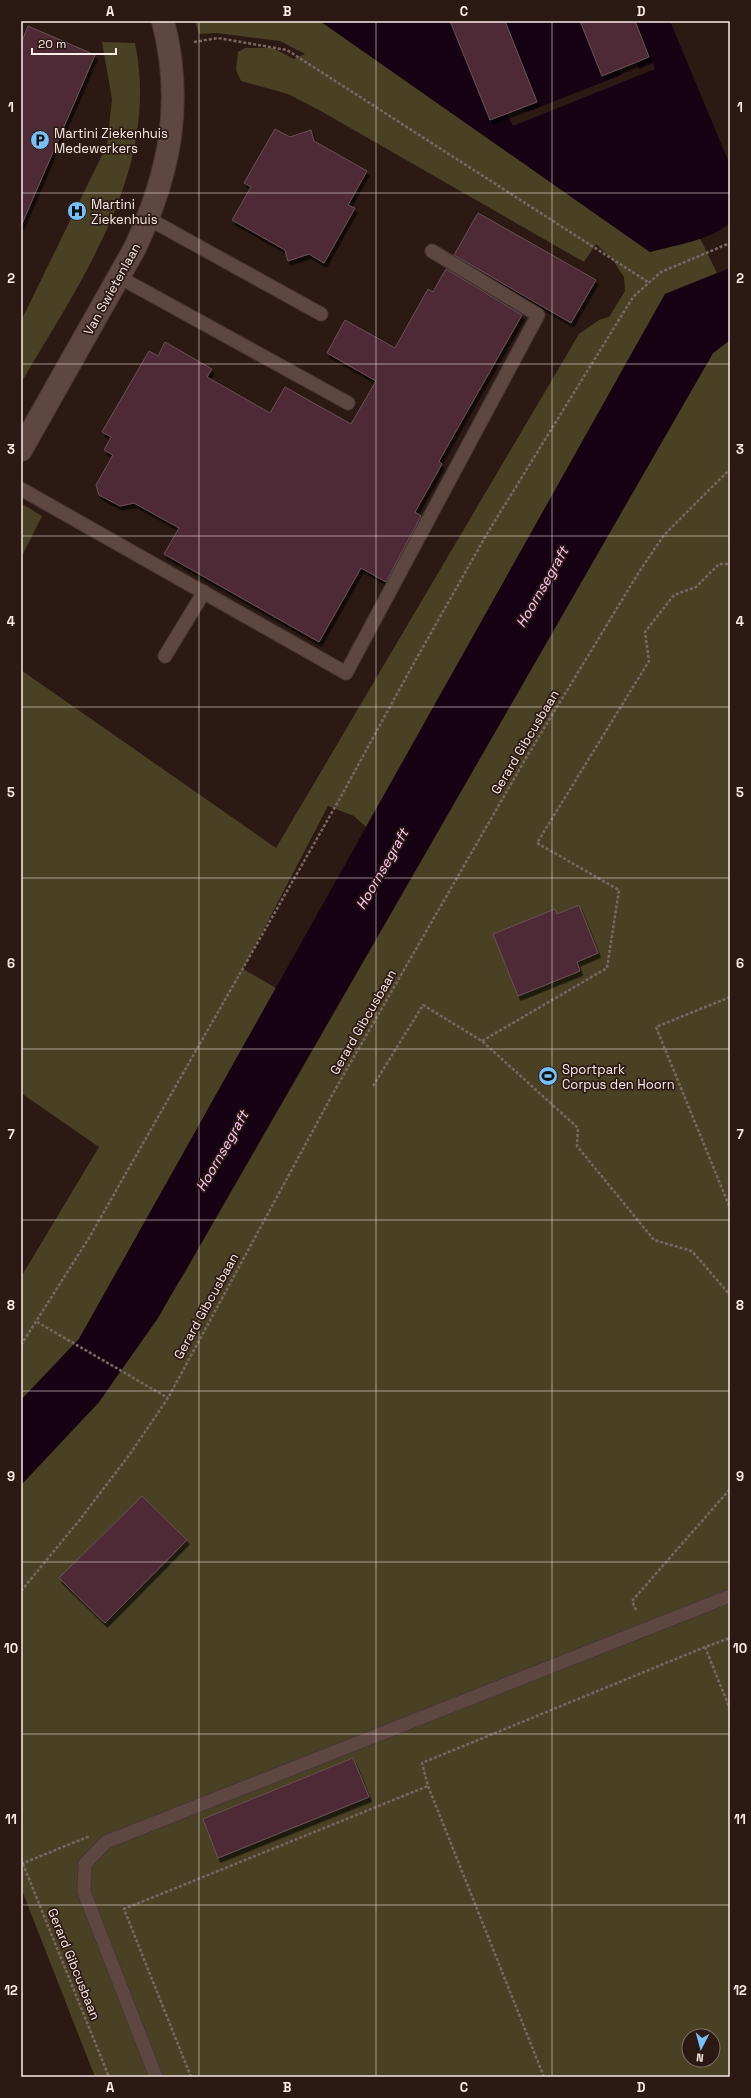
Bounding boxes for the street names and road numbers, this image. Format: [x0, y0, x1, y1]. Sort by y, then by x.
street label: Van Swietenlaan [80, 240, 144, 338]
street label: Gerard Gibcusbaan [487, 687, 563, 797]
street label: Gerard Gibcusbaan [326, 966, 400, 1078]
street label: Gerard Gibcusbaan [170, 1250, 242, 1362]
street label: Gerard Gibcusbaan [44, 1906, 104, 2022]

